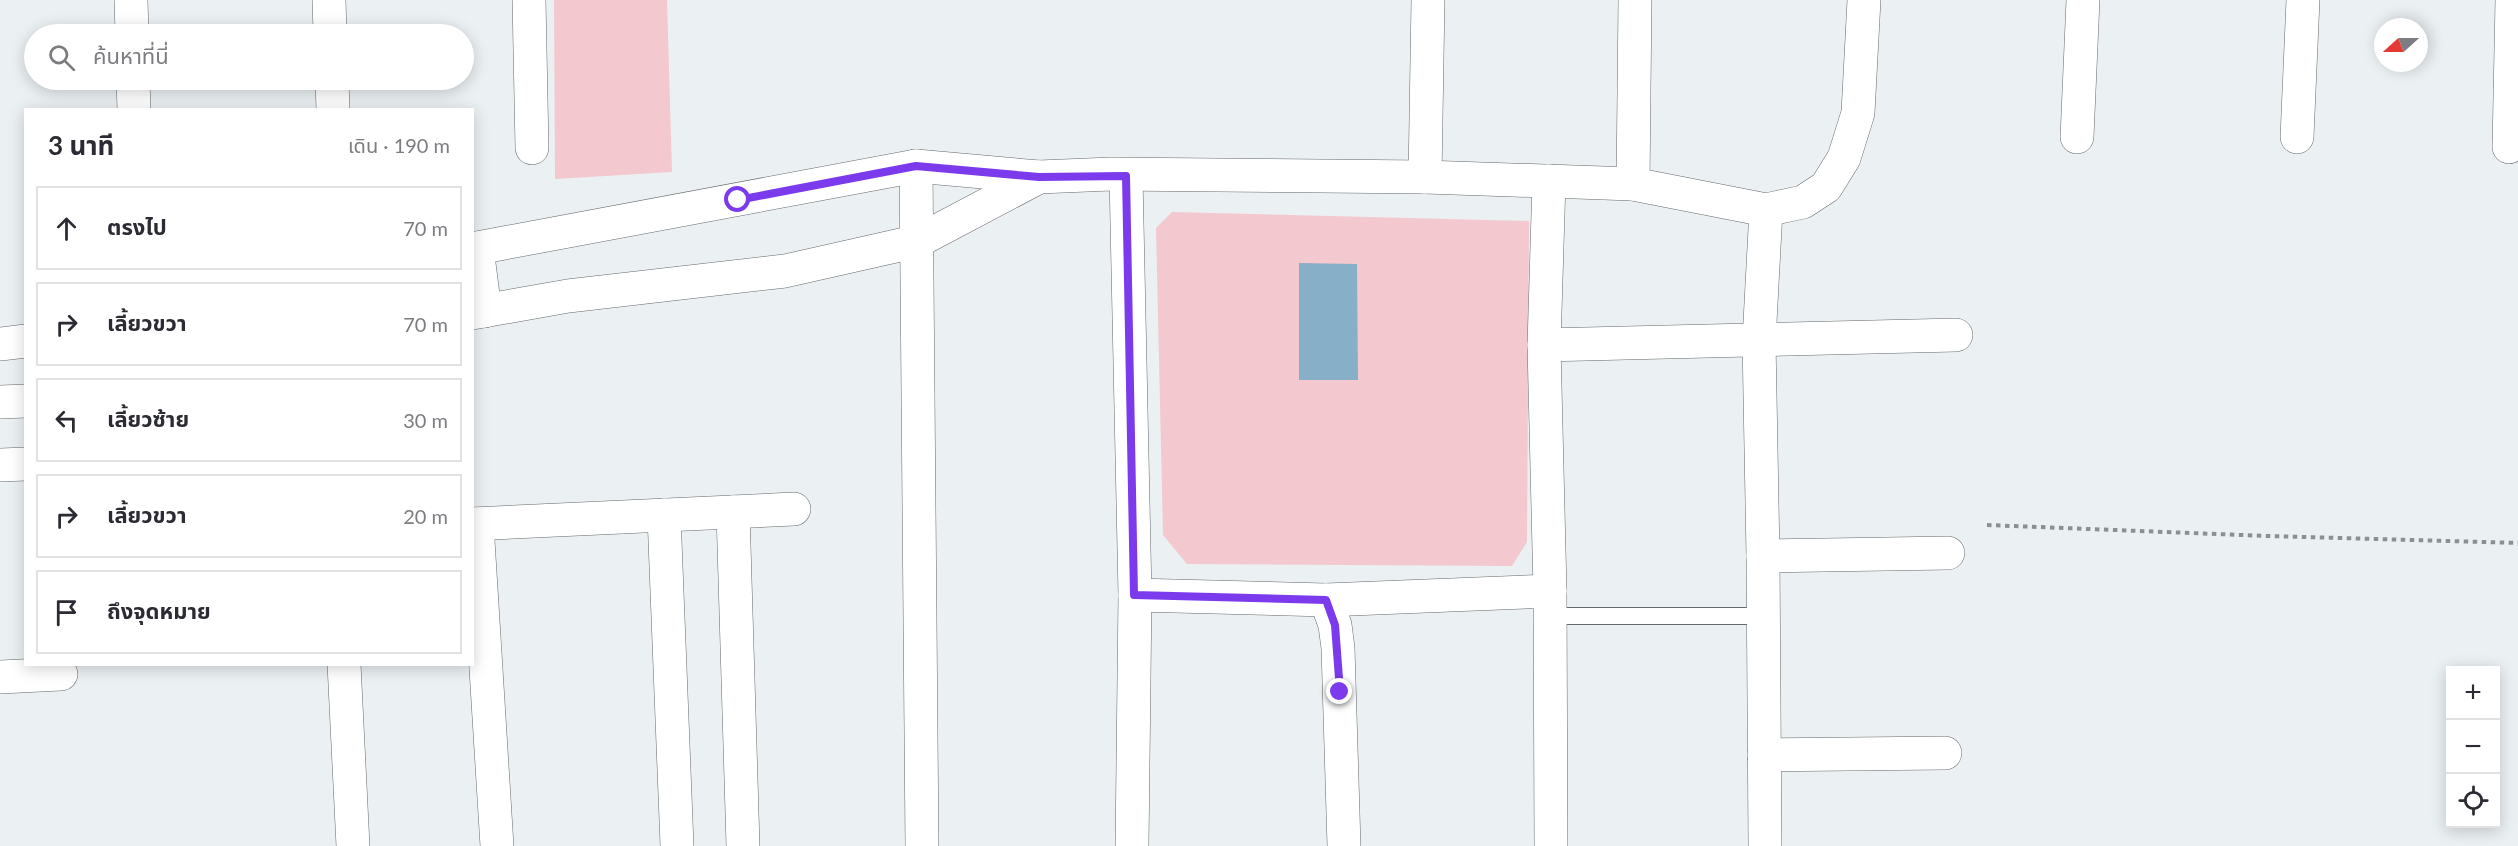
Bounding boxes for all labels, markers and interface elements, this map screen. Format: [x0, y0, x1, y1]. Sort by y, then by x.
north arrow [2374, 18, 2428, 72]
search box [24, 24, 474, 90]
icon: search [45, 41, 78, 74]
text: ค้นหาที่นี่ [93, 42, 169, 69]
text: 3 นาที [48, 129, 114, 161]
text: เดิน · 190 m [348, 133, 450, 157]
route start [724, 186, 750, 212]
icon: ahead [50, 212, 83, 245]
text: ตรงไป [107, 213, 167, 240]
text: 70 m [403, 216, 448, 240]
icon: right [50, 308, 83, 341]
text: เลี้ยวขวา [107, 309, 187, 336]
text: 70 m [403, 312, 448, 336]
icon: left [50, 404, 83, 437]
text: เลี้ยวซ้าย [107, 405, 189, 432]
text: 30 m [403, 408, 448, 432]
icon: right [50, 500, 83, 533]
text: เลี้ยวขวา [107, 501, 187, 528]
text: 20 m [403, 504, 448, 528]
icon: arrive [50, 596, 83, 629]
text: ถึงจุดหมาย [107, 597, 211, 624]
map controls [2446, 666, 2500, 828]
button: + [2446, 666, 2500, 720]
route end [1326, 678, 1352, 704]
button: − [2446, 720, 2500, 774]
button: locate [2446, 774, 2500, 828]

